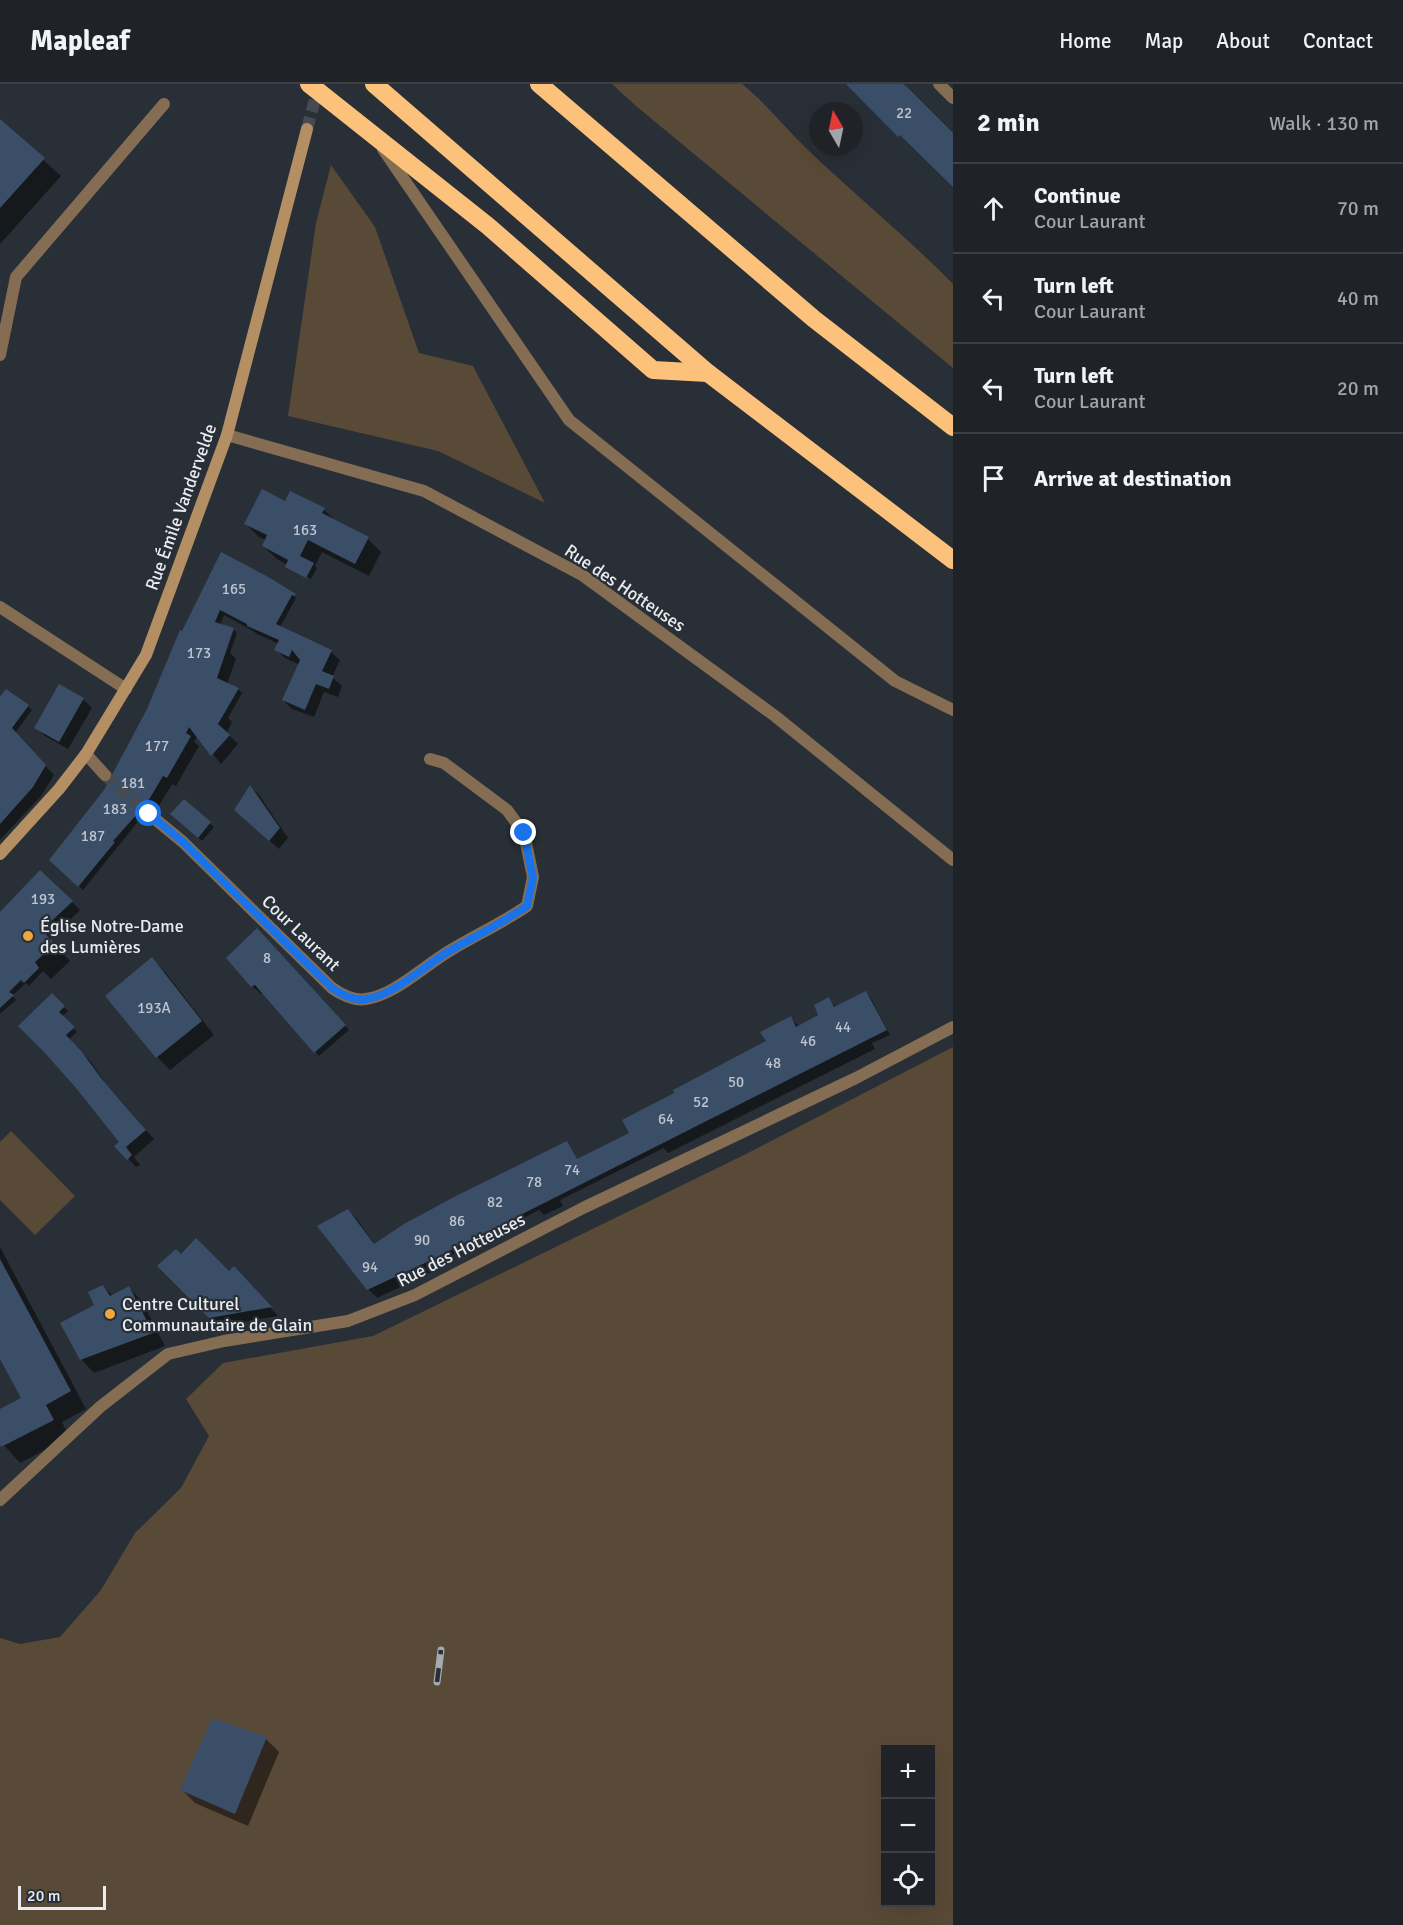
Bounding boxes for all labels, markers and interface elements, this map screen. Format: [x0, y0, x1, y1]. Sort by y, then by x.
text: Mapleaf [30, 24, 130, 58]
text: Home [1059, 28, 1112, 54]
text: Map [1145, 28, 1183, 54]
text: About [1216, 28, 1270, 54]
text: Contact [1303, 28, 1373, 54]
north arrow [809, 102, 863, 156]
house number: 22 [896, 104, 912, 122]
text: 2 min [977, 107, 1040, 139]
text: Walk · 130 m [1269, 111, 1379, 136]
text: Continue [1034, 182, 1121, 209]
icon: ahead [977, 192, 1010, 225]
text: 70 m [1337, 196, 1379, 221]
text: Cour Laurant [1034, 209, 1146, 234]
text: Turn left [1034, 272, 1114, 299]
icon: left [977, 282, 1010, 315]
text: 40 m [1337, 286, 1379, 311]
text: Cour Laurant [1034, 299, 1146, 324]
text: Turn left [1034, 362, 1114, 389]
icon: left [977, 372, 1010, 405]
text: 20 m [1337, 376, 1379, 401]
text: Cour Laurant [1034, 389, 1146, 414]
street label: Rue Émile Vandervelde [141, 421, 221, 593]
icon: arrive [977, 462, 1010, 495]
text: Arrive at destination [1034, 465, 1231, 492]
house number: 163 [293, 521, 317, 539]
street label: Rue des Hotteuses [560, 539, 690, 637]
house number: 165 [222, 580, 246, 598]
house number: 173 [187, 644, 211, 662]
house number: 177 [145, 737, 169, 755]
house number: 181 [121, 774, 145, 792]
house number: 183 [103, 800, 127, 818]
route start [135, 800, 161, 826]
route end [510, 819, 536, 845]
house number: 187 [81, 827, 105, 845]
house number: 193 [31, 890, 55, 908]
street label: Cour Laurant [257, 890, 345, 976]
place label: Église Notre-Dame des Lumières [40, 915, 184, 958]
marker: Église Notre-Dame des Lumières [21, 929, 35, 943]
house number: 8 [263, 949, 271, 967]
house number: 193A [137, 999, 171, 1017]
house number: 44 [835, 1018, 851, 1036]
house number: 46 [800, 1032, 816, 1050]
house number: 48 [765, 1054, 781, 1072]
house number: 50 [728, 1073, 744, 1091]
house number: 52 [693, 1093, 709, 1111]
house number: 64 [658, 1110, 674, 1128]
house number: 74 [564, 1161, 580, 1179]
house number: 78 [526, 1173, 542, 1191]
house number: 82 [487, 1193, 503, 1211]
street label: Rue des Hotteuses [393, 1208, 529, 1292]
house number: 86 [449, 1212, 465, 1230]
house number: 90 [414, 1231, 430, 1249]
house number: 94 [362, 1258, 378, 1276]
place label: Centre Culturel Communautaire de Glain [122, 1293, 312, 1336]
marker: Centre Culturel Communautaire de Glain [103, 1307, 117, 1321]
map controls [881, 1745, 935, 1907]
button: + [881, 1745, 935, 1799]
button: − [881, 1799, 935, 1853]
button: locate [881, 1853, 935, 1907]
scale bar [18, 1883, 106, 1910]
text: 20 m [27, 1886, 61, 1906]

